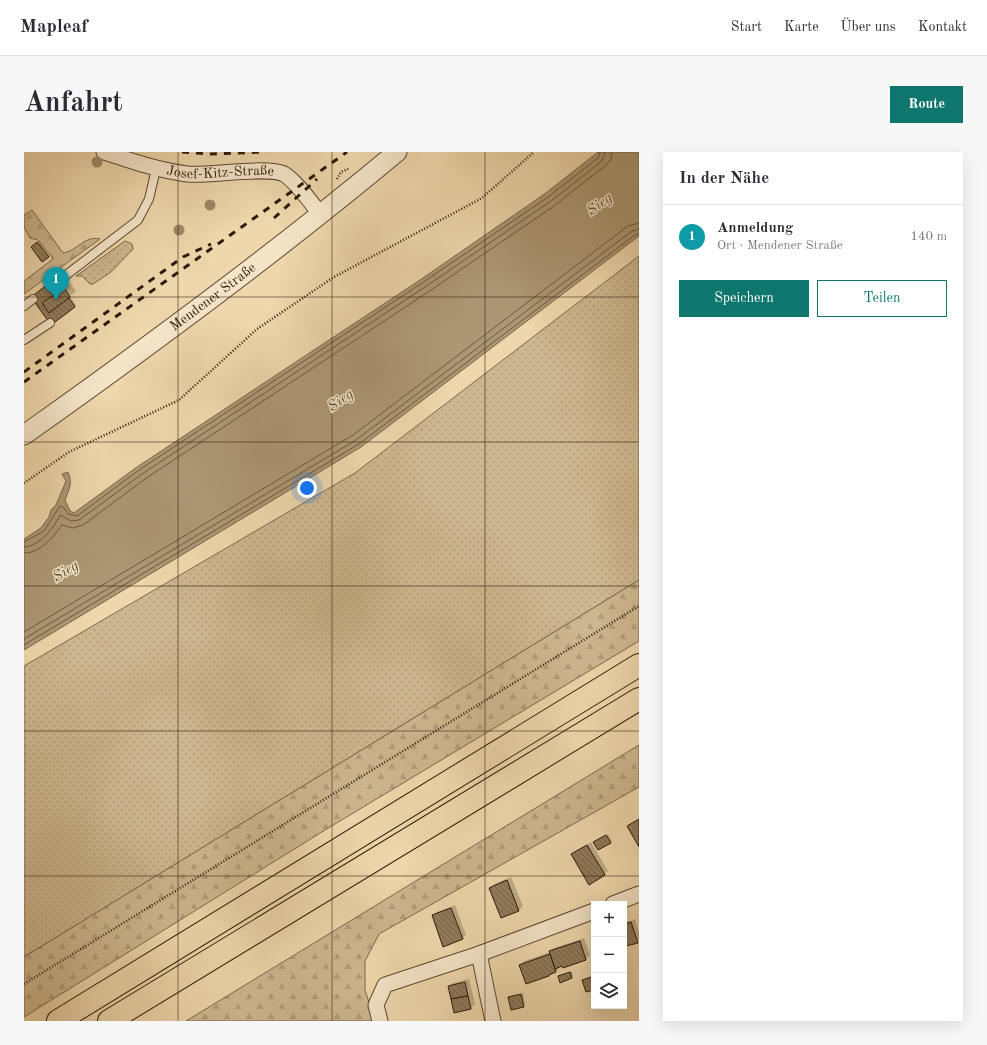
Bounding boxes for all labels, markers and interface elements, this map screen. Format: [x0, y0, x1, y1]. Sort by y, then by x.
text: Mapleaf [20, 18, 88, 37]
text: Start [731, 20, 762, 34]
text: Karte [784, 20, 819, 34]
text: Über uns [841, 20, 896, 34]
text: Kontakt [918, 20, 967, 34]
button: Route [890, 86, 963, 123]
text: Anfahrt [24, 90, 123, 118]
street label: Josef-Kitz-Straße [165, 164, 275, 181]
text: In der Nähe [679, 170, 769, 187]
water label: Sieg [584, 191, 616, 219]
text: Anmeldung [717, 221, 793, 236]
text: 1 [688, 230, 696, 243]
text: 140 m [910, 230, 947, 243]
text: Ort · Mendener Straße [717, 239, 843, 252]
street label: Mendener Straße [168, 260, 259, 334]
pin: 1 [43, 267, 69, 300]
button: Speichern [679, 280, 809, 317]
button: Teilen [817, 280, 947, 317]
water label: Sieg [325, 387, 357, 415]
your location [297, 478, 317, 498]
water label: Sieg [50, 558, 82, 586]
map controls [591, 901, 627, 1009]
button: + [591, 901, 627, 937]
button: − [591, 937, 627, 973]
button: layers [591, 973, 627, 1009]

